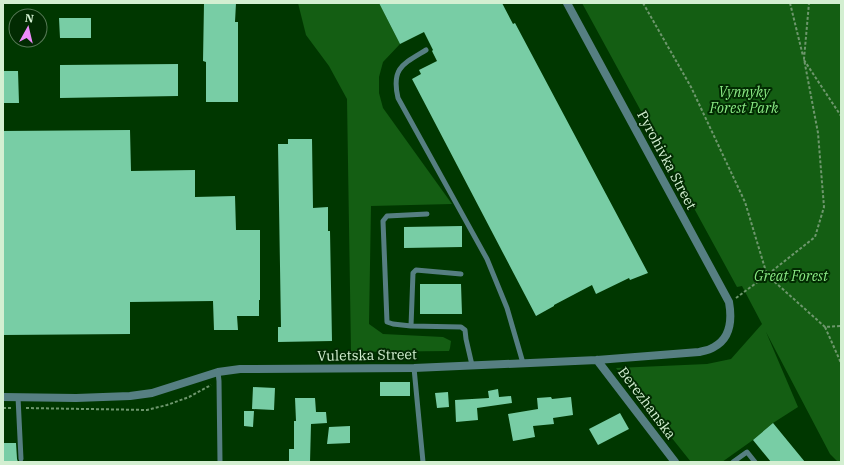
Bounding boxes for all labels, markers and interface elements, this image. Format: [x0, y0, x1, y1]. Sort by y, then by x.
north arrow [8, 8, 48, 48]
text: N [24, 11, 35, 26]
park label: Vynnyky Forest Park [709, 83, 779, 117]
street label: Pyrohivka Street [633, 107, 701, 213]
park label: Great Forest [754, 267, 829, 285]
street label: Vuletska Street [317, 345, 417, 365]
street label: Berezhanska [614, 363, 680, 443]

